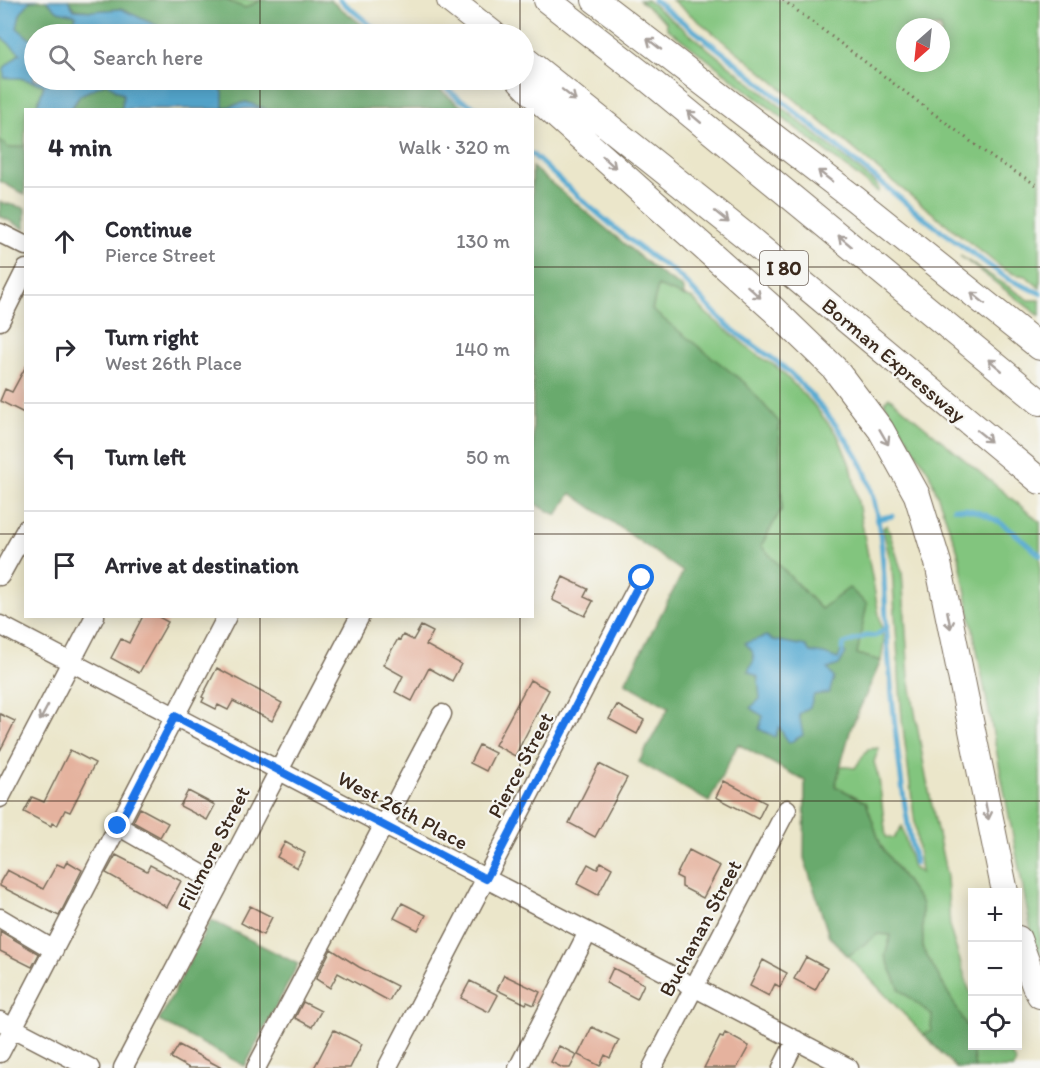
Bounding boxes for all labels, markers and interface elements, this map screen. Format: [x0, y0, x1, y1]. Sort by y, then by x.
north arrow [896, 18, 950, 72]
search box [24, 24, 534, 90]
one-way arrow [647, 38, 663, 51]
icon: search [45, 41, 78, 74]
text: Search here [93, 44, 203, 71]
one-way arrow [561, 89, 577, 102]
one-way arrow [686, 110, 702, 123]
text: 4 min [48, 131, 112, 163]
text: Walk · 320 m [398, 135, 510, 159]
one-way arrow [601, 155, 616, 169]
one-way arrow [818, 170, 834, 183]
one-way arrow [713, 210, 729, 223]
text: Continue [105, 216, 192, 243]
icon: ahead [48, 225, 81, 258]
text: 130 m [456, 229, 510, 253]
one-way arrow [838, 234, 853, 248]
text: Pierce Street [105, 243, 215, 267]
road number: I 80 [760, 251, 808, 285]
one-way arrow [746, 285, 761, 299]
one-way arrow [970, 291, 986, 304]
street label: Borman Expressway [817, 293, 971, 428]
text: Turn right [105, 324, 199, 351]
icon: right [48, 333, 81, 366]
text: 140 m [455, 337, 510, 361]
text: West 26th Place [105, 351, 242, 375]
one-way arrow [988, 358, 1003, 372]
one-way arrow [879, 428, 891, 445]
one-way arrow [976, 429, 992, 442]
icon: left [48, 441, 81, 474]
text: Turn left [105, 444, 186, 471]
text: 50 m [466, 445, 510, 469]
icon: arrive [48, 549, 81, 582]
text: Arrive at destination [105, 552, 299, 579]
route start [628, 564, 654, 590]
one-way arrow [944, 610, 955, 629]
one-way arrow [38, 704, 49, 722]
street label: Pierce Street [482, 708, 558, 822]
street label: West 26th Place [334, 765, 472, 855]
street label: Fillmore Street [171, 782, 255, 914]
one-way arrow [982, 801, 993, 821]
route end [104, 812, 130, 838]
street label: Buchanan Street [653, 855, 747, 1001]
map controls [968, 888, 1022, 1050]
button: + [968, 888, 1022, 942]
button: − [968, 942, 1022, 996]
button: locate [968, 996, 1022, 1050]

